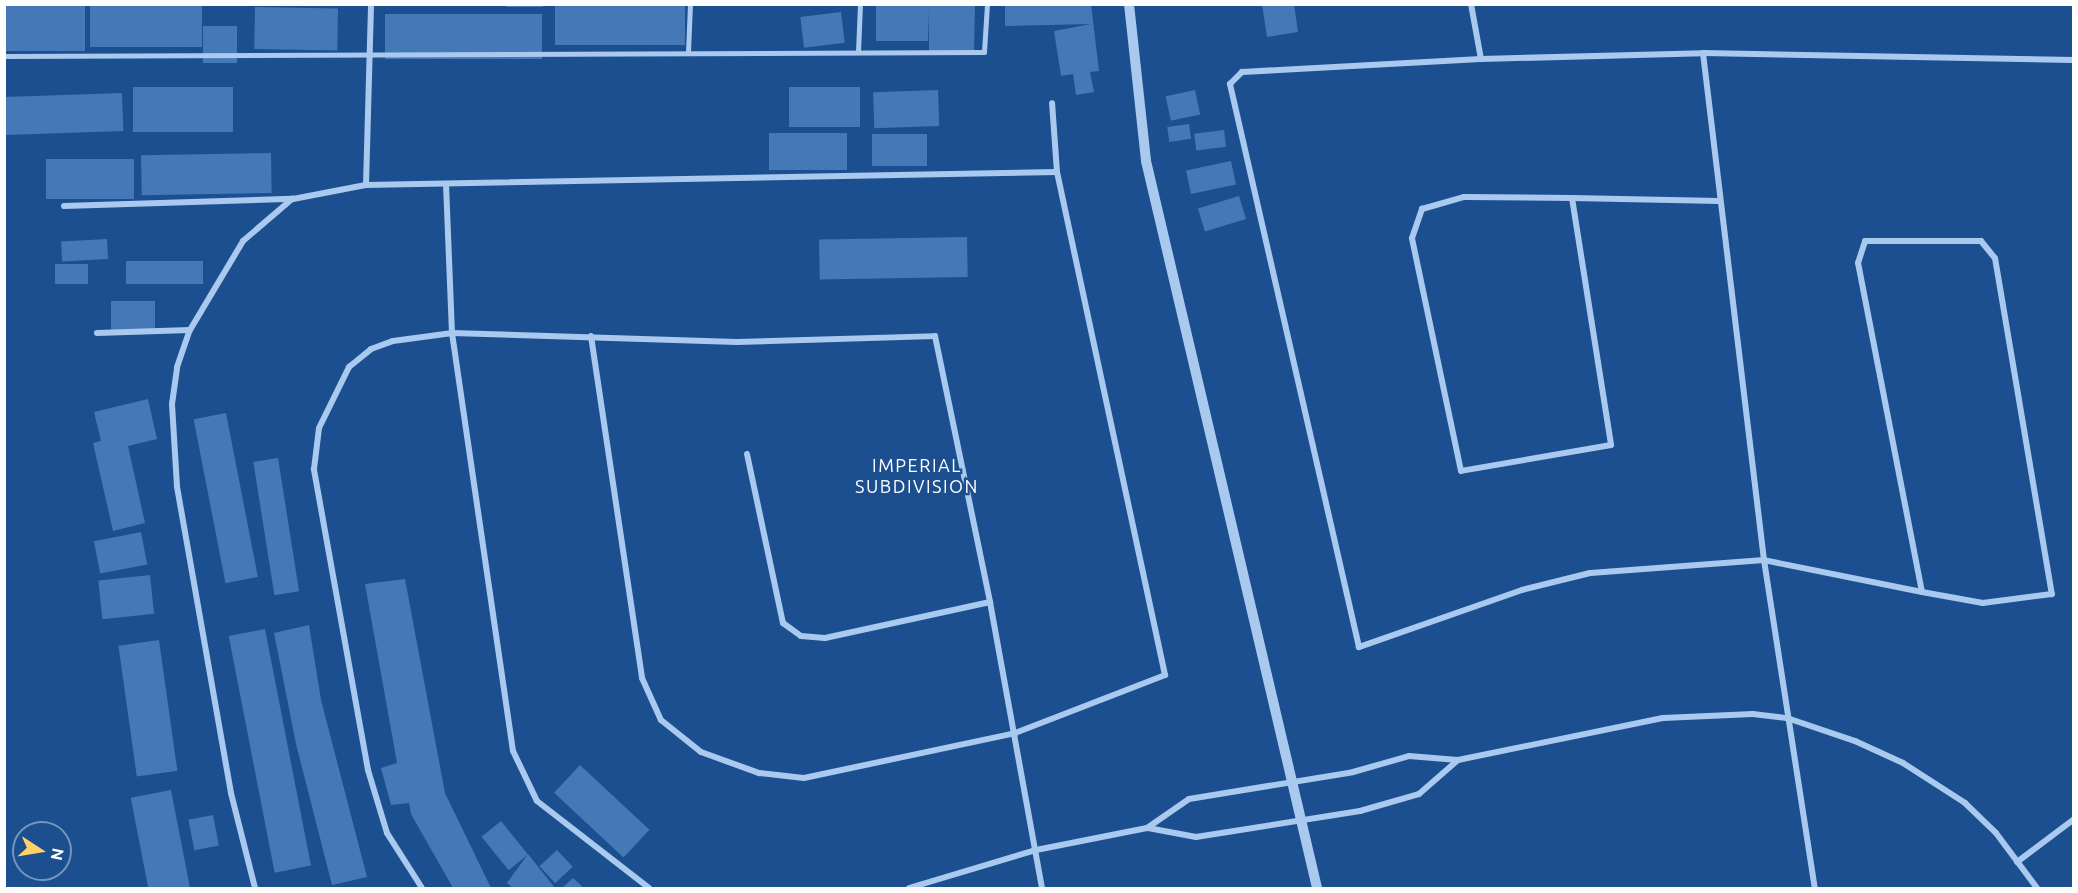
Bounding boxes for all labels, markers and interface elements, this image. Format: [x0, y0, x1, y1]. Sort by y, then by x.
district label: IMPERIAL SUBDIVISION [855, 455, 979, 498]
north arrow [12, 821, 72, 881]
text: N [48, 847, 68, 862]

